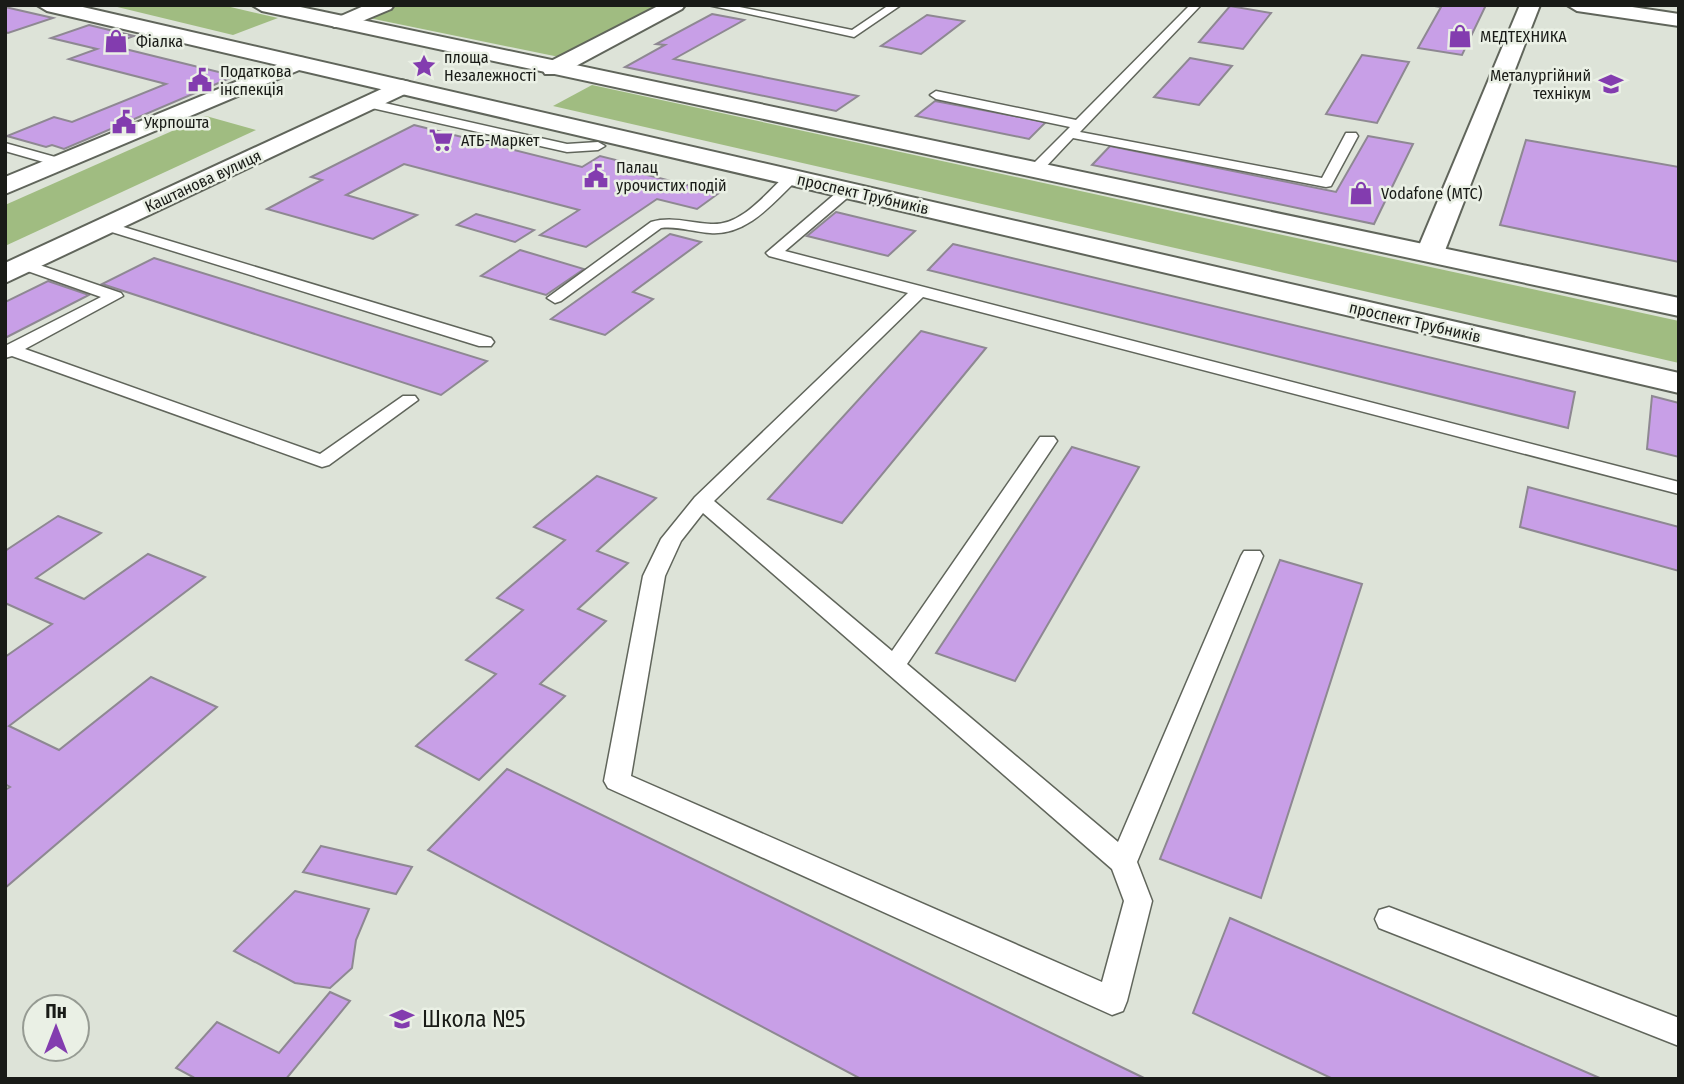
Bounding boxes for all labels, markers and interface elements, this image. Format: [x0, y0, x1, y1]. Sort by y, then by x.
shop icon: МЕДТЕХНИКА [1446, 22, 1474, 50]
shop icon: Фіалка [102, 27, 130, 55]
place label: МЕДТЕХНИКА [1480, 27, 1567, 46]
place label: Фіалка [136, 32, 183, 51]
place label: площа Незалежності [444, 48, 537, 85]
place icon: площа Незалежності [410, 52, 438, 80]
place label: Податкова інспекція [220, 62, 292, 99]
public building icon: Податкова інспекція [186, 66, 214, 94]
place label: Металургійний технікум [1490, 66, 1591, 103]
school or university icon: Металургійний технікум [1597, 70, 1625, 98]
public building icon: Укрпошта [110, 108, 138, 136]
place label: Укрпошта [143, 113, 210, 132]
supermarket icon: АТБ-Маркет [427, 126, 455, 154]
place label: АТБ-Маркет [461, 131, 540, 150]
street label: Каштанова вулиця [142, 146, 264, 216]
place label: Палац урочистих подій [616, 158, 727, 195]
public building icon: Палац урочистих подій [582, 162, 610, 190]
street label: проспект Трубників [795, 170, 931, 218]
shop icon: Vodafone (МТС) [1347, 179, 1375, 207]
place label: Vodafone (МТС) [1381, 184, 1483, 203]
street label: проспект Трубників [1347, 298, 1483, 346]
north arrow [21, 993, 91, 1063]
text: Пн [45, 1000, 67, 1023]
school or university icon: Школа №5 [388, 1005, 416, 1033]
place label: Школа №5 [422, 1005, 526, 1033]

